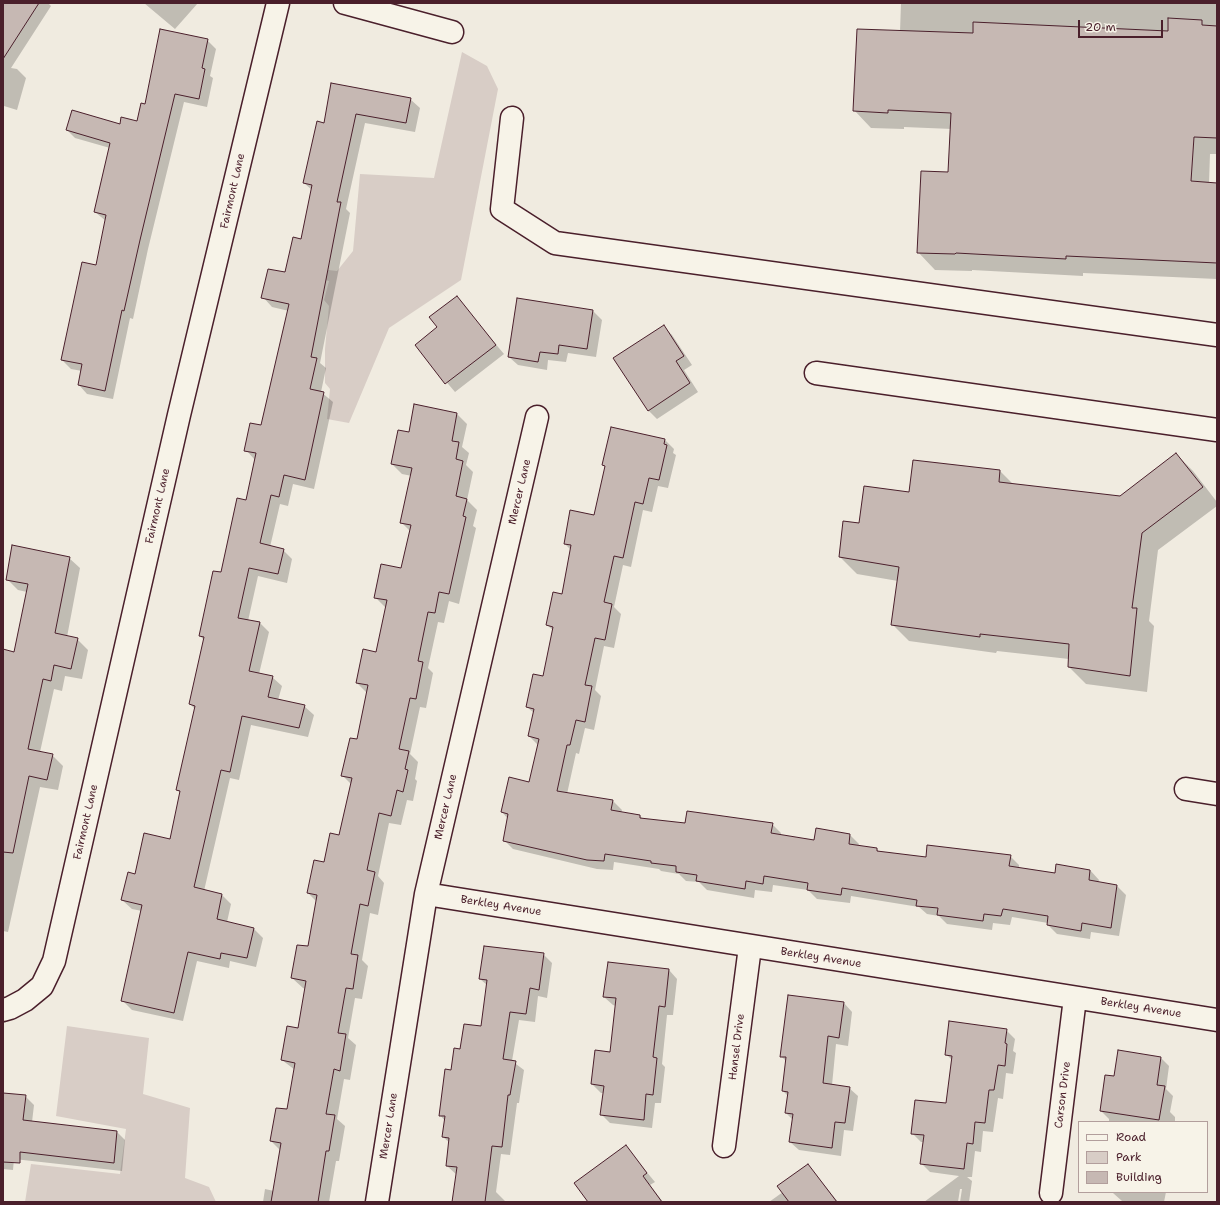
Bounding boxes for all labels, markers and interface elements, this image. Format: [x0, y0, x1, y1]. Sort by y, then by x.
scale bar [1080, 12, 1165, 38]
text: 20 m [1085, 19, 1116, 35]
street label: Fairmont Lane [218, 152, 248, 230]
street label: Mercer Lane [506, 458, 534, 526]
street label: Fairmont Lane [143, 467, 173, 545]
street label: Mercer Lane [432, 773, 460, 841]
street label: Fairmont Lane [71, 783, 101, 861]
street label: Berkley Avenue [460, 893, 542, 919]
street label: Berkley Avenue [780, 945, 862, 971]
street label: Berkley Avenue [1100, 995, 1182, 1021]
street label: Hansel Drive [726, 1013, 748, 1081]
street label: Carson Drive [1052, 1061, 1074, 1129]
street label: Mercer Lane [377, 1092, 401, 1160]
legend [1078, 1121, 1208, 1193]
text: Road [1116, 1129, 1146, 1145]
text: Park [1116, 1149, 1142, 1165]
text: Building [1116, 1169, 1162, 1185]

